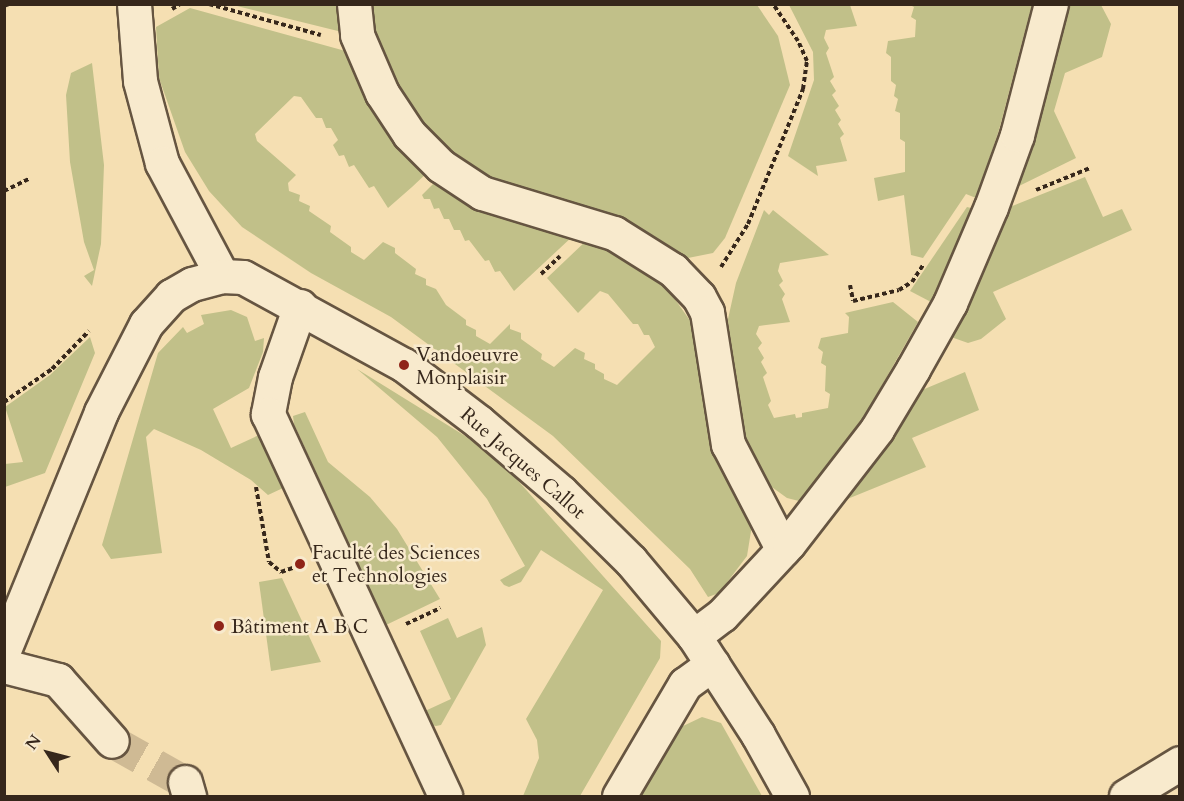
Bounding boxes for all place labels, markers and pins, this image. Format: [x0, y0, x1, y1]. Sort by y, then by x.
place label: Vandoeuvre Monplaisir [416, 342, 519, 389]
marker: Vandoeuvre Monplaisir [397, 358, 411, 372]
place label: Faculté des Sciences et Technologies [312, 540, 480, 587]
marker: Faculté des Sciences et Technologies [293, 557, 307, 571]
place label: Bâtiment A B C [231, 614, 368, 638]
marker: Bâtiment A B C [212, 619, 226, 633]

